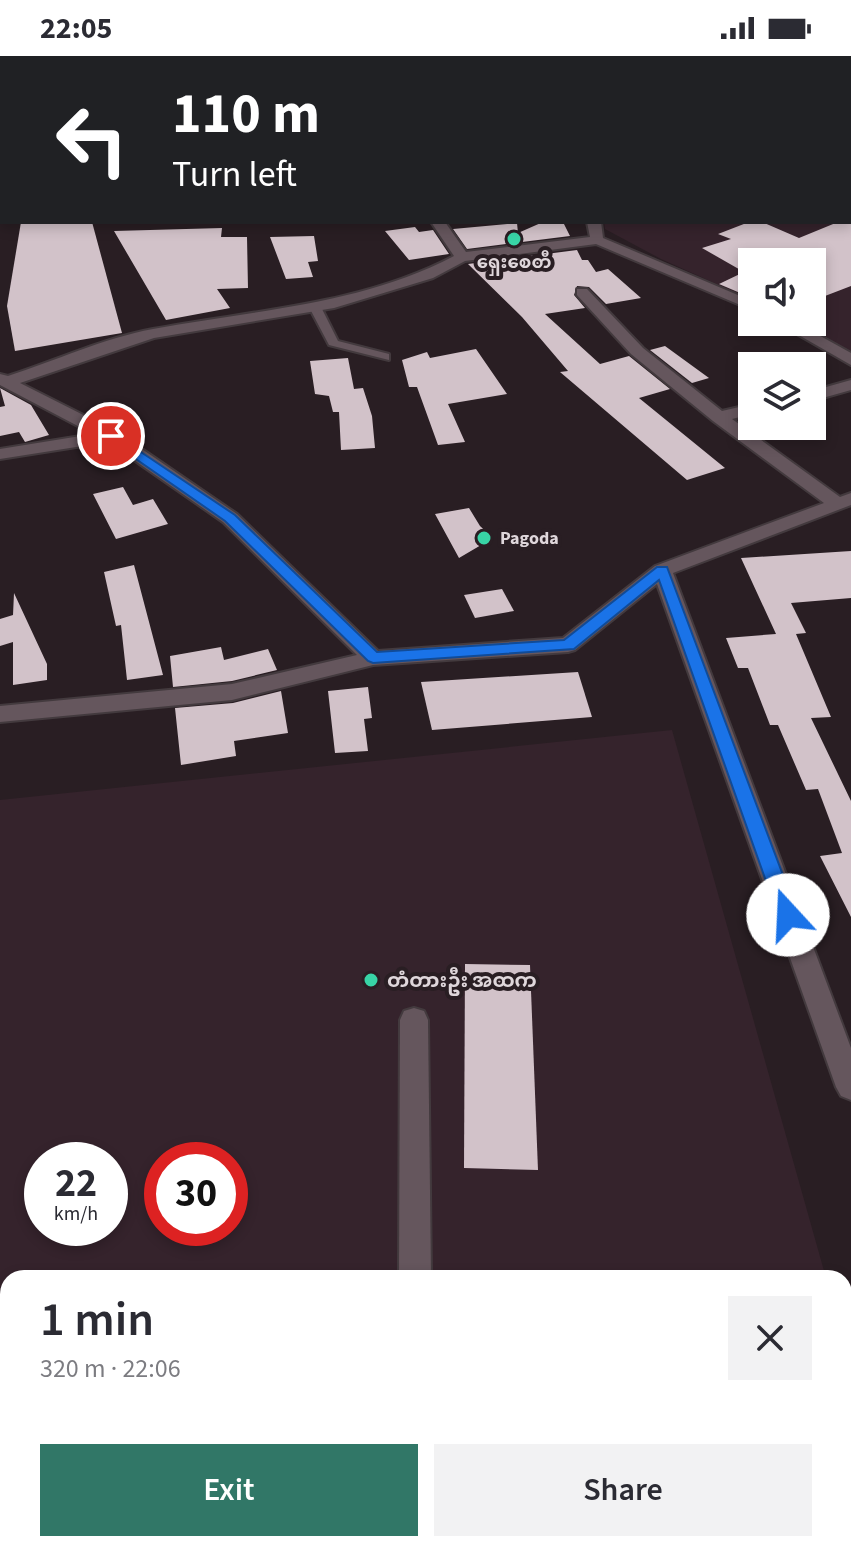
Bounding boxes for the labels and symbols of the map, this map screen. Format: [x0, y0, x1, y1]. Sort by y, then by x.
marker: ရှေးစေတီ [505, 230, 523, 248]
place label: ရှေးစေတီ [477, 250, 551, 276]
pin [77, 402, 145, 470]
place label: Pagoda [500, 526, 559, 551]
marker: Pagoda [475, 529, 493, 547]
position arrow [746, 873, 830, 957]
place label: တံတားဦး အထက [387, 967, 537, 996]
marker: တံတားဦး အထက [362, 971, 380, 989]
speed limit sign: 30 [144, 1142, 248, 1246]

